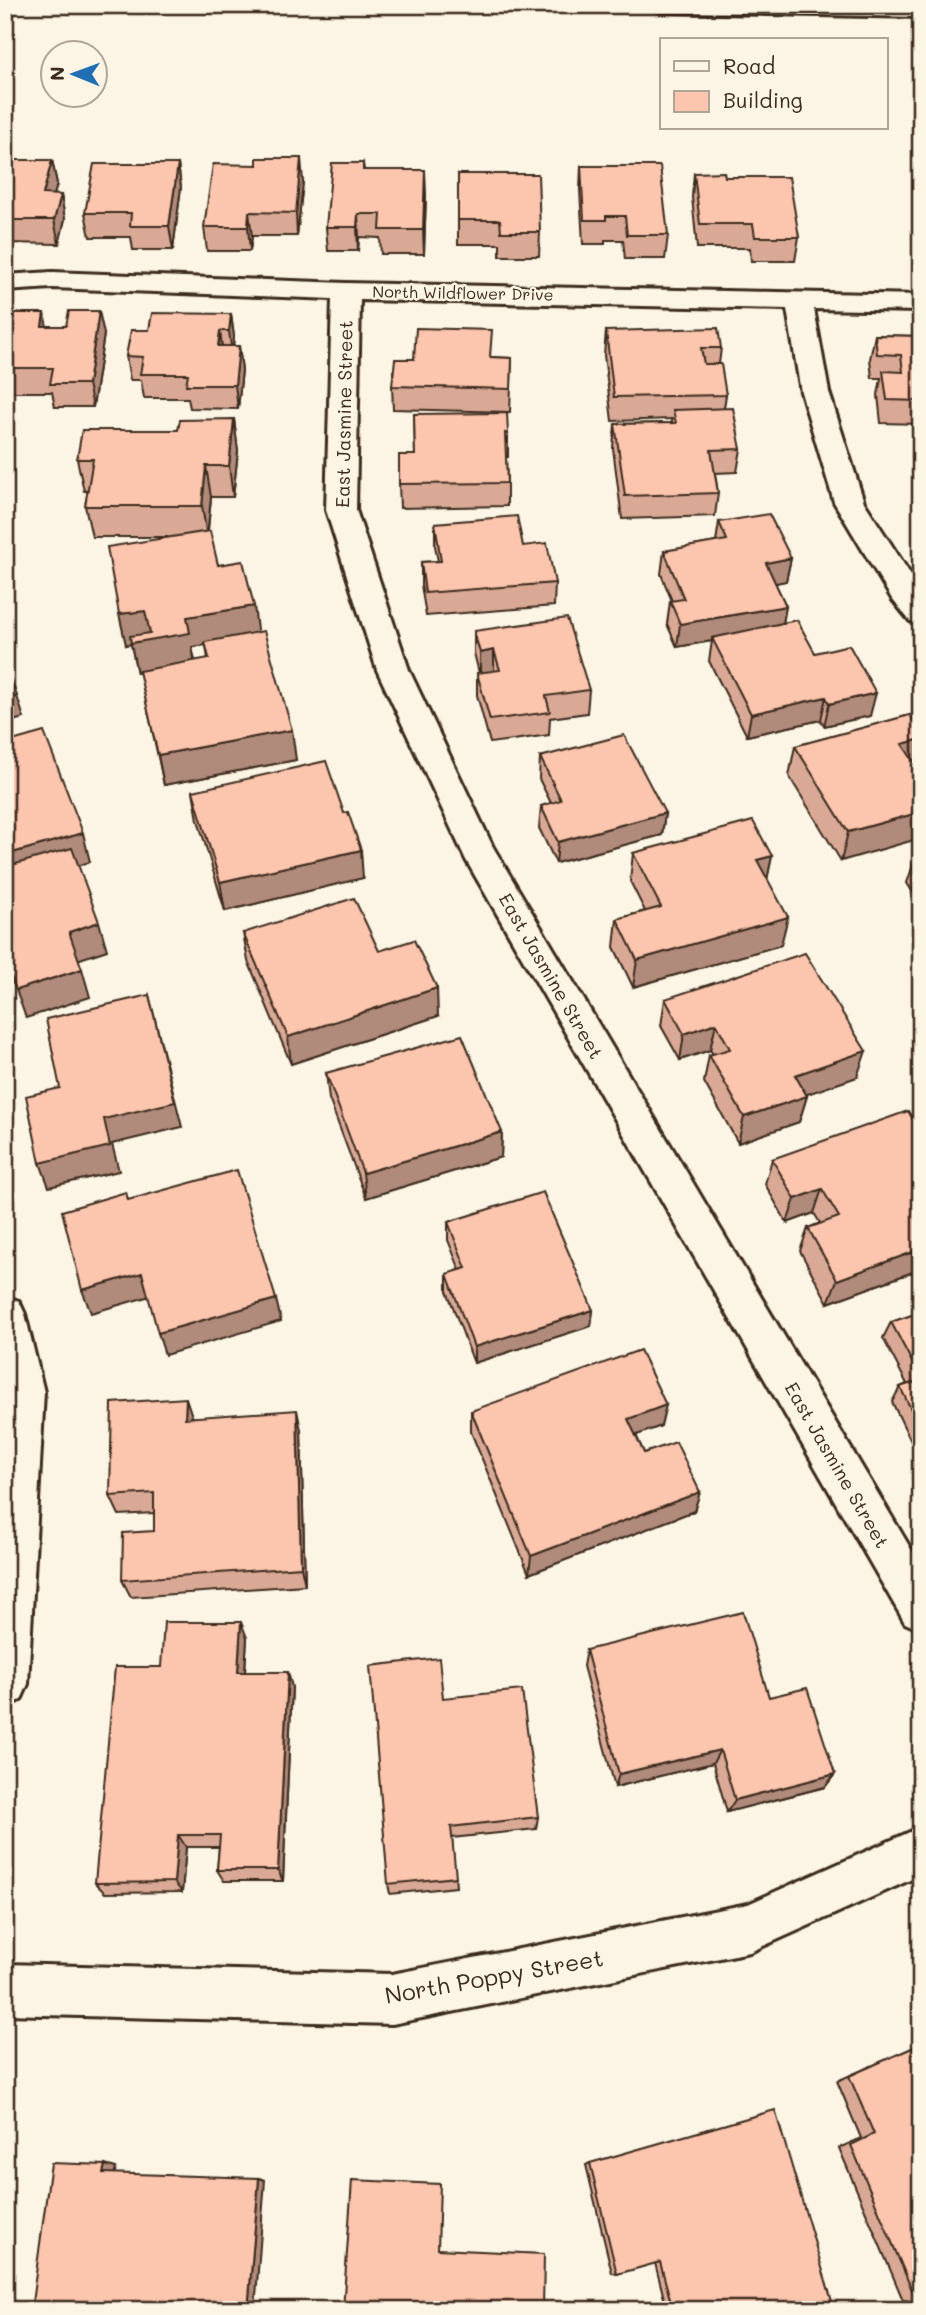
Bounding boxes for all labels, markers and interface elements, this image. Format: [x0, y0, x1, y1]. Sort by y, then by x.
north arrow [38, 38, 108, 108]
legend [660, 38, 888, 130]
text: Road [723, 52, 775, 79]
text: N [44, 66, 69, 81]
text: Building [723, 86, 803, 113]
street label: North Wildflower Drive [372, 280, 554, 305]
street label: East Jasmine Street [329, 320, 358, 508]
street label: East Jasmine Street [494, 888, 609, 1063]
street label: East Jasmine Street [780, 1377, 895, 1552]
street label: North Poppy Street [382, 1942, 605, 2010]

